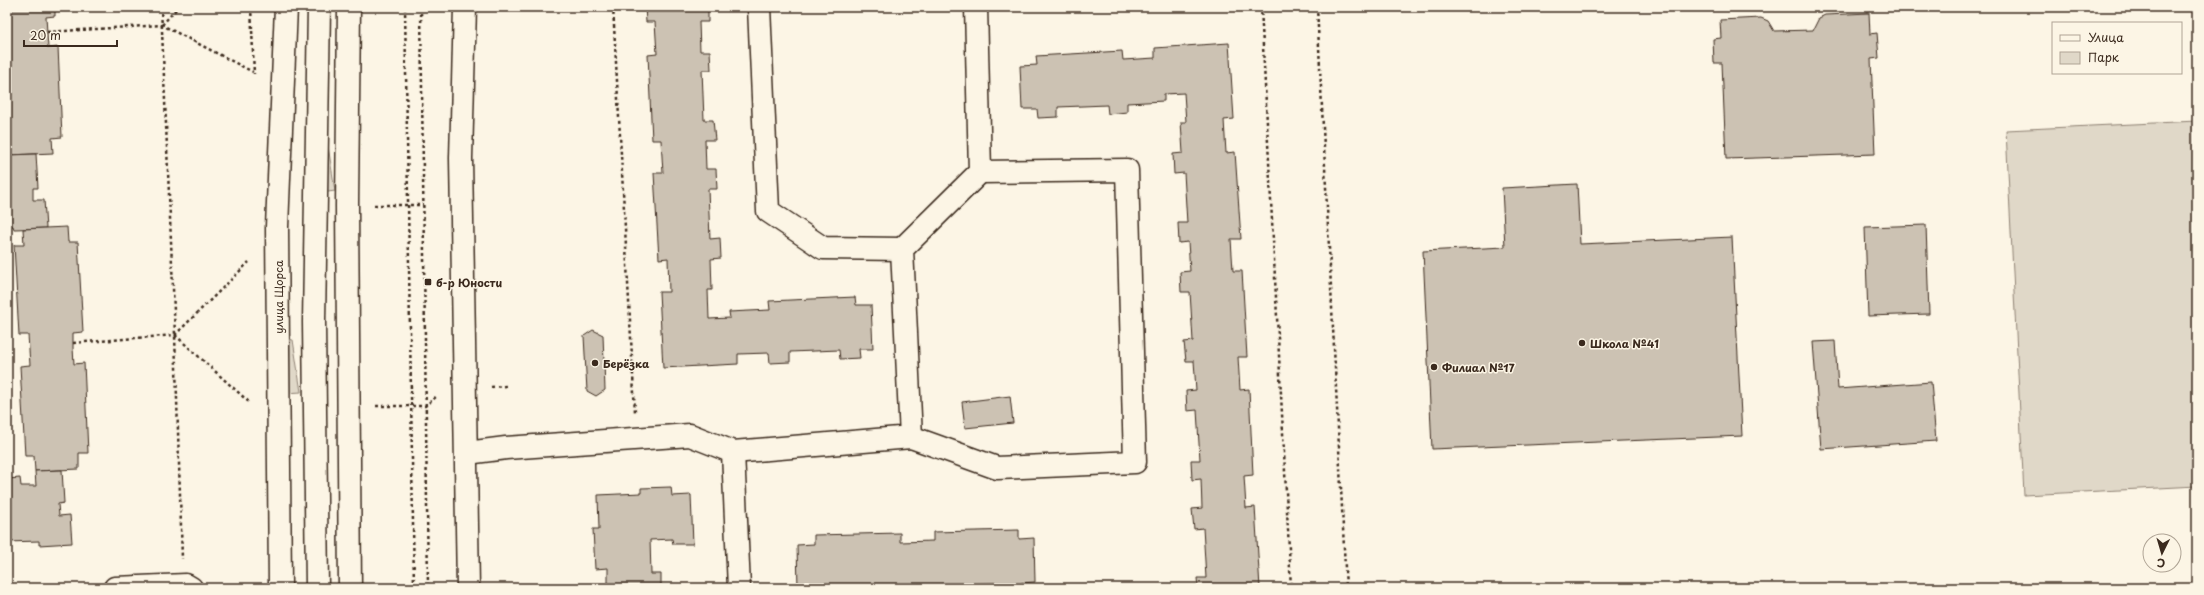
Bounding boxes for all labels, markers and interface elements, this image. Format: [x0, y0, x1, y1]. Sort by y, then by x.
scale bar [24, 22, 117, 48]
legend [2052, 22, 2182, 74]
text: 20 m [30, 26, 61, 44]
text: Улица [2088, 28, 2124, 46]
text: Парк [2088, 48, 2120, 66]
street label: улица Щорса [270, 260, 287, 334]
place label: б-р Юности [436, 274, 502, 291]
marker: б-р Юности [423, 277, 433, 287]
place label: Школа №41 [1590, 335, 1659, 352]
marker: Школа №41 [1577, 338, 1587, 348]
place label: Берёзка [603, 355, 650, 372]
marker: Берёзка [590, 358, 600, 368]
place label: Филиал №17 [1442, 359, 1515, 376]
marker: Филиал №17 [1429, 362, 1439, 372]
north arrow [2142, 533, 2182, 573]
text: С [2156, 555, 2166, 572]

